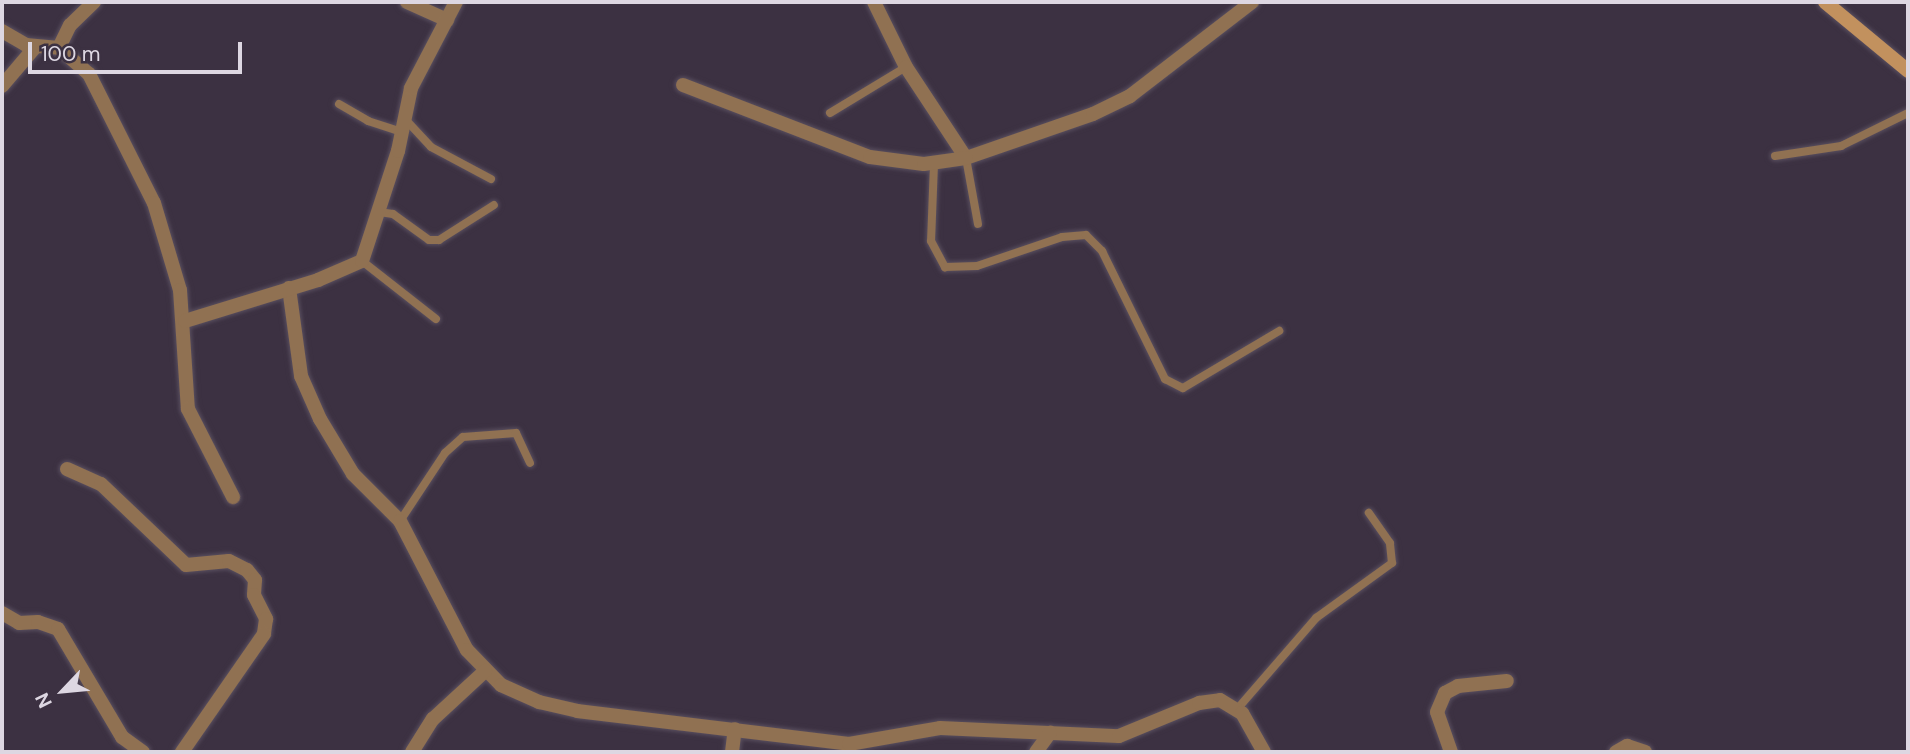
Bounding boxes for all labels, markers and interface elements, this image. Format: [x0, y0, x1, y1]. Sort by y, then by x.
scale bar [32, 28, 245, 72]
text: 100 m [41, 40, 101, 68]
north arrow [28, 656, 98, 726]
text: N [29, 689, 58, 712]

